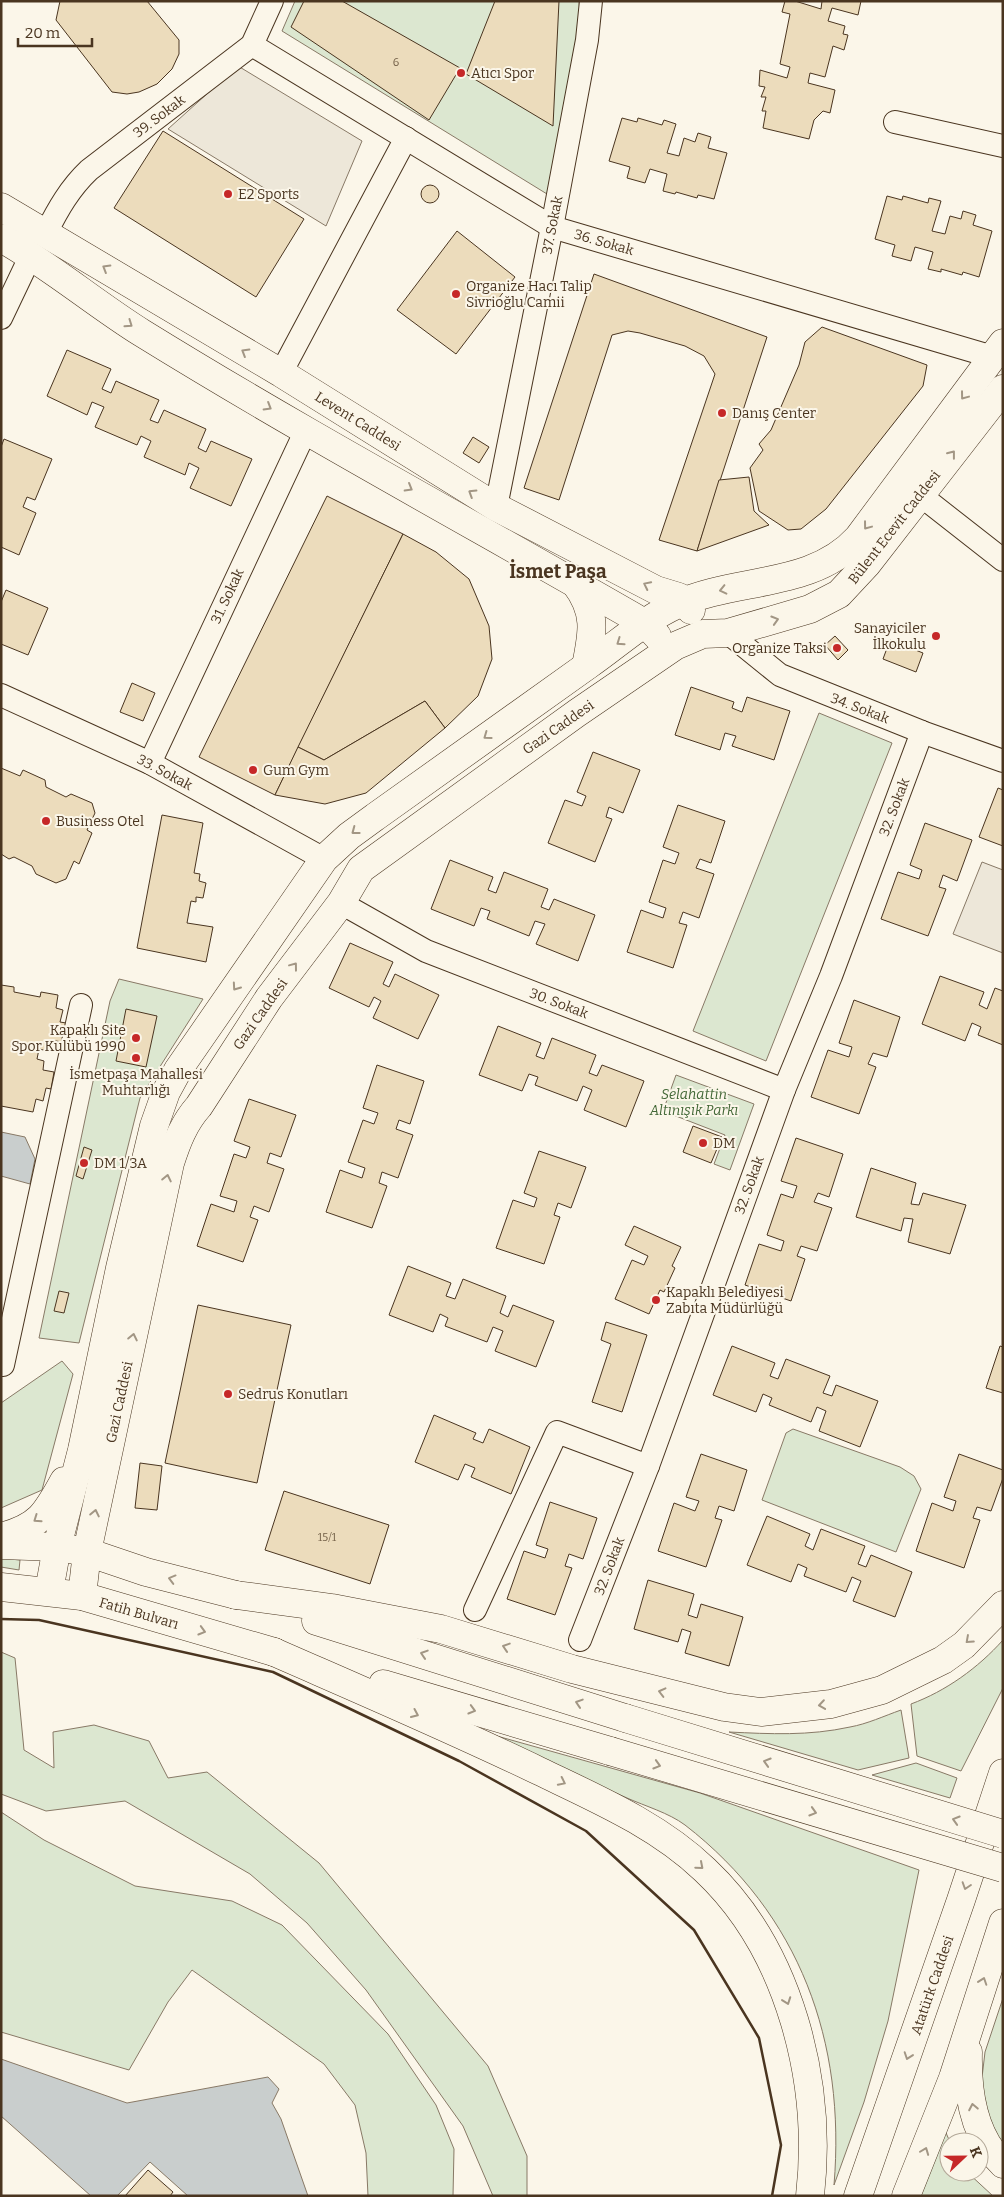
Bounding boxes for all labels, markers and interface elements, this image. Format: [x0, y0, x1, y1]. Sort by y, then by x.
scale bar [18, 15, 91, 47]
text: 20 m [25, 24, 61, 42]
house number: 6 [393, 56, 399, 69]
place label: Atıcı Spor [471, 65, 534, 82]
marker: Atıcı Spor [455, 67, 467, 79]
street label: 39. Sokak [130, 91, 189, 141]
place label: E2 Sports [238, 186, 299, 203]
marker: E2 Sports [222, 188, 234, 200]
street label: 37. Sokak [539, 194, 566, 256]
street label: 36. Sokak [572, 226, 636, 259]
one-way arrow [102, 265, 111, 275]
place label: Organize Hacı Talip Sivrioğlu Camii [466, 278, 592, 311]
marker: Organize Hacı Talip Sivrioğlu Camii [450, 288, 462, 300]
one-way arrow [123, 318, 133, 327]
one-way arrow [242, 348, 251, 358]
street label: Levent Caddesi [312, 388, 404, 455]
one-way arrow [961, 390, 970, 400]
one-way arrow [263, 401, 272, 411]
place label: Danış Center [732, 405, 816, 422]
marker: Danış Center [716, 407, 728, 419]
one-way arrow [946, 450, 955, 460]
street label: Bülent Ecevit Caddesi [845, 467, 944, 588]
one-way arrow [403, 482, 412, 492]
one-way arrow [469, 489, 478, 499]
one-way arrow [864, 520, 873, 530]
district label: İsmet Paşa [509, 559, 607, 583]
street label: 31. Sokak [207, 566, 248, 626]
one-way arrow [643, 581, 652, 592]
one-way arrow [718, 584, 727, 595]
one-way arrow [770, 616, 778, 626]
place label: Sanayiciler İlkokulu [854, 620, 926, 653]
marker: Sanayiciler İlkokulu [930, 630, 942, 642]
one-way arrow [616, 636, 626, 645]
place label: Organize Taksi [732, 640, 827, 657]
marker: Organize Taksi [831, 642, 843, 654]
street label: 34. Sokak [828, 690, 892, 727]
street label: Gazi Caddesi [519, 697, 597, 758]
one-way arrow [483, 730, 493, 739]
street label: 33. Sokak [134, 751, 195, 794]
place label: Gum Gym [263, 762, 329, 779]
marker: Gum Gym [247, 764, 259, 776]
street label: 32. Sokak [876, 776, 913, 839]
place label: Business Otel [56, 813, 144, 830]
marker: Business Otel [40, 815, 52, 827]
one-way arrow [351, 825, 361, 834]
one-way arrow [288, 963, 296, 972]
street label: Gazi Caddesi [230, 975, 291, 1053]
one-way arrow [233, 981, 242, 991]
street label: 30. Sokak [527, 985, 591, 1022]
place label: Kapaklı Site Spor Kulübü 1990 [11, 1022, 126, 1055]
marker: Kapaklı Site Spor Kulübü 1990 [130, 1032, 142, 1044]
marker: İsmetpaşa Mahallesi Muhtarlığı [130, 1052, 142, 1064]
place label: İsmetpaşa Mahallesi Muhtarlığı [69, 1066, 203, 1099]
park label: Selahattin Altınışık Parkı [649, 1086, 738, 1119]
place label: DM [713, 1135, 736, 1152]
marker: DM [697, 1137, 709, 1149]
street label: 32. Sokak [731, 1154, 768, 1217]
place label: DM 1/3A [94, 1155, 147, 1172]
marker: DM 1/3A [78, 1157, 90, 1169]
one-way arrow [161, 1174, 171, 1183]
place label: Kapaklı Belediyesi Zabıta Müdürlüğü [666, 1284, 784, 1317]
marker: Kapaklı Belediyesi Zabıta Müdürlüğü [650, 1294, 662, 1306]
one-way arrow [127, 1333, 138, 1342]
street label: Gazi Caddesi [103, 1360, 136, 1444]
place label: Sedrus Konutları [238, 1386, 348, 1403]
marker: Sedrus Konutları [222, 1388, 234, 1400]
one-way arrow [89, 1509, 100, 1518]
one-way arrow [33, 1513, 43, 1522]
house number: 15/1 [318, 1531, 337, 1544]
street label: 32. Sokak [591, 1535, 628, 1598]
one-way arrow [169, 1574, 177, 1584]
street label: Fatih Bulvarı [97, 1594, 181, 1633]
one-way arrow [197, 1626, 206, 1636]
one-way arrow [965, 1634, 974, 1643]
one-way arrow [502, 1643, 511, 1653]
one-way arrow [420, 1650, 428, 1660]
one-way arrow [658, 1687, 667, 1698]
one-way arrow [575, 1699, 583, 1709]
one-way arrow [818, 1699, 826, 1710]
one-way arrow [467, 1705, 475, 1715]
one-way arrow [410, 1708, 418, 1718]
one-way arrow [764, 1757, 772, 1767]
one-way arrow [652, 1760, 661, 1770]
one-way arrow [557, 1776, 566, 1786]
one-way arrow [808, 1806, 816, 1816]
one-way arrow [953, 1815, 961, 1825]
one-way arrow [695, 1860, 704, 1869]
one-way arrow [962, 1881, 972, 1890]
street label: Atatürk Caddesi [908, 1933, 957, 2037]
one-way arrow [977, 1977, 987, 1986]
one-way arrow [781, 1996, 791, 2005]
one-way arrow [904, 2052, 914, 2060]
one-way arrow [968, 2102, 979, 2111]
north arrow [939, 2132, 989, 2182]
text: K [966, 2144, 985, 2160]
one-way arrow [919, 2147, 930, 2156]

